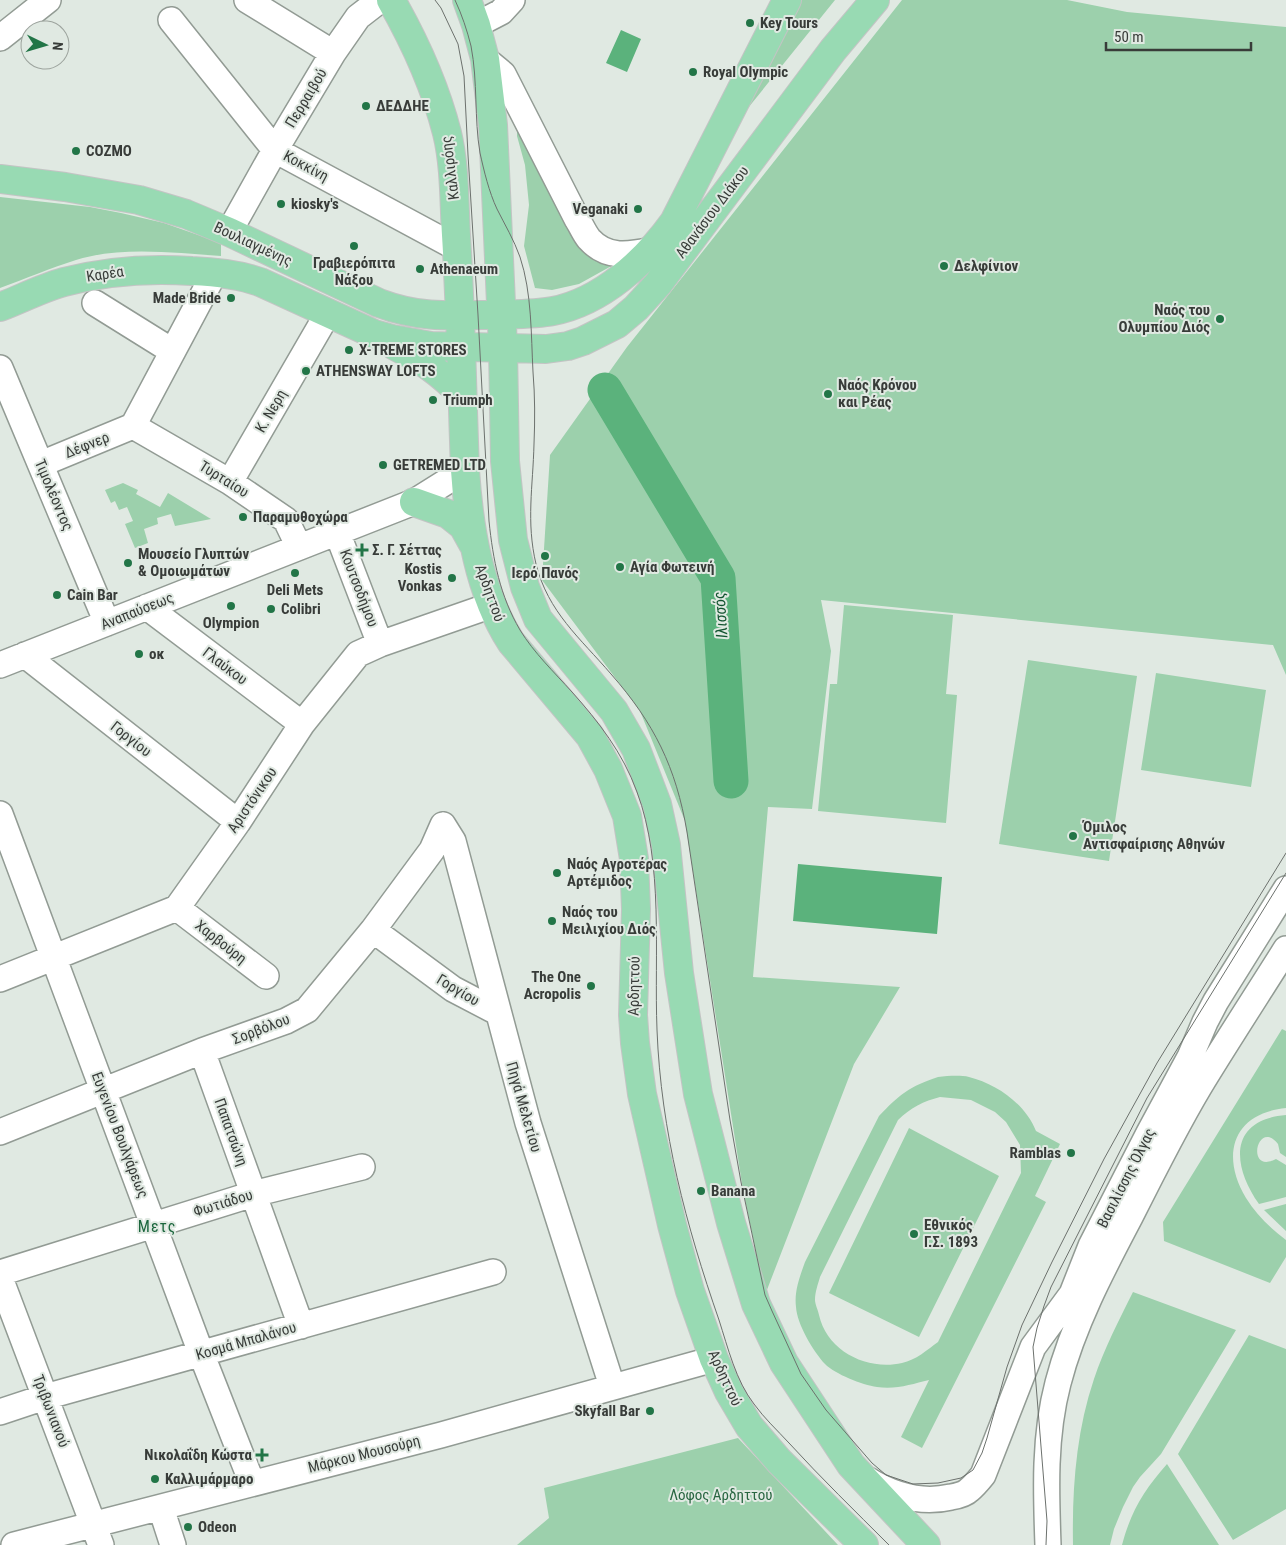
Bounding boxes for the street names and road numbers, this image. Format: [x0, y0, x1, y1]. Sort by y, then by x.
street label: Περραιβού [281, 65, 331, 131]
street label: Καλλιρόης [437, 135, 463, 201]
street label: Κοκκίνη [280, 147, 332, 185]
street label: Αθανάσιου Διάκου [672, 162, 752, 262]
street label: Βουλιαγμένης [211, 218, 295, 270]
street label: Καρέα [85, 262, 125, 286]
street label: Κ. Νερη [251, 386, 291, 436]
street label: Δέφνερ [62, 428, 112, 462]
street label: Τιμολέοντος [31, 457, 77, 533]
street label: Τυρταίου [196, 457, 252, 501]
street label: Κουτσοδήμου [336, 547, 382, 629]
street label: Αρδηττού [471, 562, 509, 624]
street label: Αναπαύσεως [98, 588, 176, 634]
street label: Γλαύκου [199, 643, 251, 689]
street label: Γοργίου [107, 718, 155, 760]
street label: Αριστόνικου [223, 764, 281, 836]
street label: Χαρβούρη [192, 916, 250, 968]
street label: Αρδηττού [624, 956, 644, 1016]
street label: Γοργίου [433, 970, 483, 1010]
street label: Σορβόλου [230, 1010, 292, 1048]
street label: Πηγά Μελετίου [503, 1060, 545, 1154]
street label: Ευγενίου Βουλγάρεως [88, 1069, 152, 1201]
street label: Παπατσώνη [210, 1096, 252, 1168]
street label: Βασιλίσσης Όλγας [1093, 1125, 1159, 1231]
street label: Φωτιάδου [191, 1185, 255, 1221]
street label: Κοσμά Μπαλάνου [194, 1318, 298, 1364]
street label: Αρδηττού [704, 1347, 746, 1409]
street label: Τριβωνιανού [29, 1372, 73, 1450]
street label: Μάρκου Μουσούρη [306, 1431, 422, 1477]

